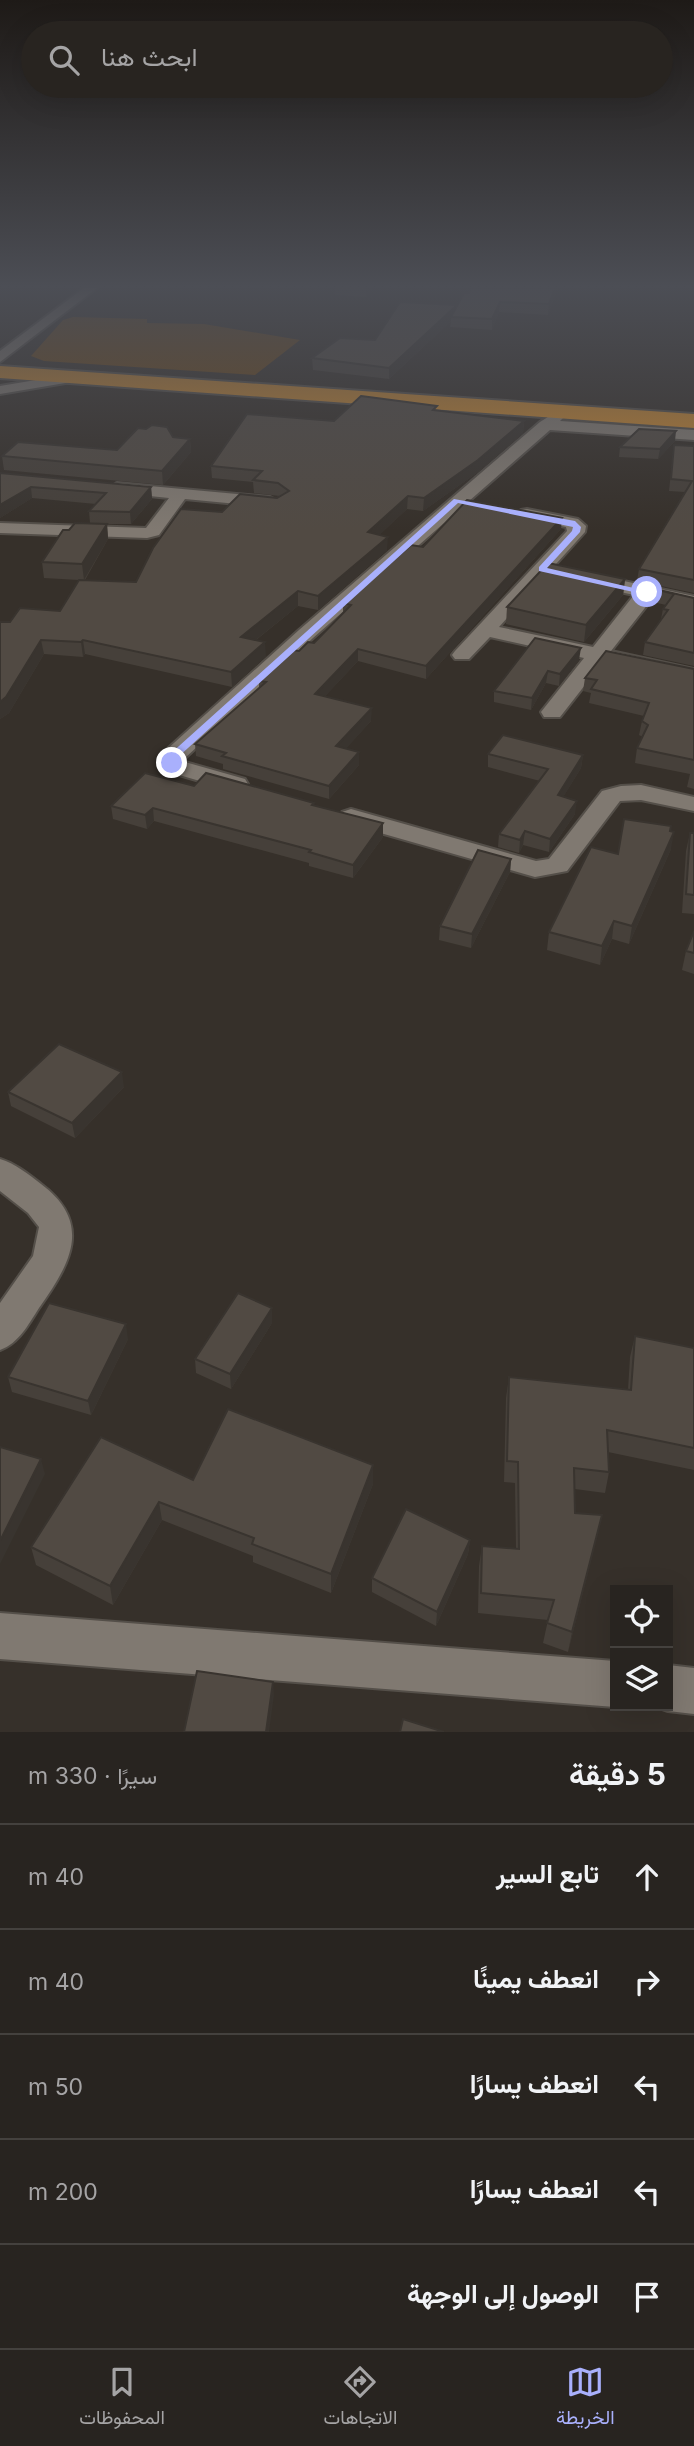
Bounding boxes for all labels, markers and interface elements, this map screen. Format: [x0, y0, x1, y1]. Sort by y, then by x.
search box [21, 21, 673, 98]
icon: search [45, 41, 83, 79]
text: ابحث هنا [101, 41, 198, 72]
route start [631, 576, 662, 607]
route end [156, 747, 187, 778]
map controls [610, 1585, 673, 1711]
button: locate [610, 1585, 673, 1648]
button: layers [610, 1648, 673, 1711]
text: 5 دقيقة [569, 1756, 666, 1792]
text: سيرًا · 330 m [28, 1762, 157, 1790]
text: تابع السير [496, 1858, 599, 1889]
icon: ahead [628, 1858, 666, 1896]
text: 40 m [28, 1863, 84, 1891]
text: انعطف يمينًا [473, 1963, 599, 1994]
icon: right [628, 1963, 666, 2001]
text: 40 m [28, 1968, 84, 1996]
text: انعطف يسارًا [470, 2068, 599, 2099]
icon: left [628, 2068, 666, 2106]
text: 50 m [28, 2073, 83, 2101]
text: انعطف يسارًا [470, 2173, 599, 2204]
icon: left [628, 2173, 666, 2211]
text: 200 m [28, 2178, 98, 2206]
text: الوصول إلى الوجهة [407, 2278, 599, 2309]
icon: arrive [628, 2278, 666, 2316]
tab: المحفوظات [79, 2363, 165, 2434]
tab: الاتجاهات [324, 2363, 397, 2434]
tab: الخريطة [556, 2363, 615, 2434]

